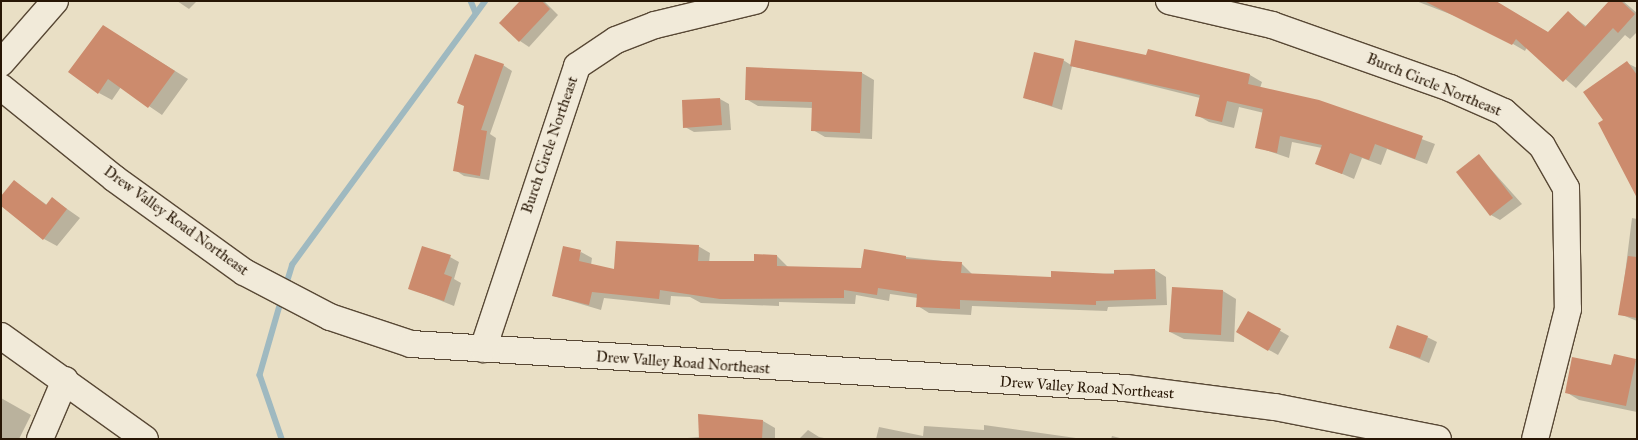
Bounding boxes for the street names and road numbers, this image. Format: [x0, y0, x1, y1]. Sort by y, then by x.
street label: Burch Circle Northeast [1364, 50, 1504, 120]
street label: Burch Circle Northeast [518, 74, 582, 216]
street label: Drew Valley Road Northeast [100, 162, 252, 280]
street label: Drew Valley Road Northeast [595, 348, 771, 378]
street label: Drew Valley Road Northeast [999, 373, 1175, 403]

